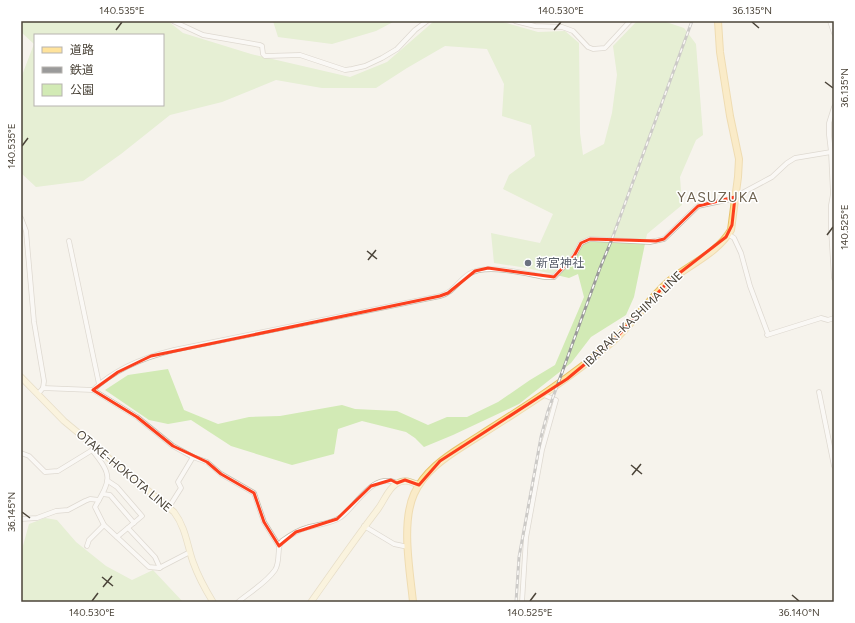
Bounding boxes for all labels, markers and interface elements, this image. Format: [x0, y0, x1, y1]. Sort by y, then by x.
text: 140.535°E [99, 4, 145, 17]
text: 140.530°E [538, 4, 584, 17]
text: 36.135°N [732, 4, 772, 17]
legend [34, 34, 164, 106]
text: 道路 [70, 43, 94, 57]
text: 鉄道 [70, 63, 94, 77]
text: 36.135°N [838, 68, 851, 108]
text: 公園 [70, 83, 94, 97]
text: 140.535°E [5, 123, 18, 169]
district label: YASUZUKA [677, 189, 759, 206]
text: 140.525°E [838, 204, 851, 250]
place label: 新宮神社 [536, 256, 584, 270]
marker: 新宮神社 [523, 258, 533, 268]
street label: IBARAKI-KASHIMA LINE [581, 268, 685, 370]
street label: OTAKE-HOKOTA LINE [73, 427, 175, 515]
text: 36.145°N [5, 492, 18, 532]
text: 140.530°E [69, 606, 115, 619]
text: 140.525°E [507, 606, 553, 619]
text: 36.140°N [778, 606, 820, 619]

